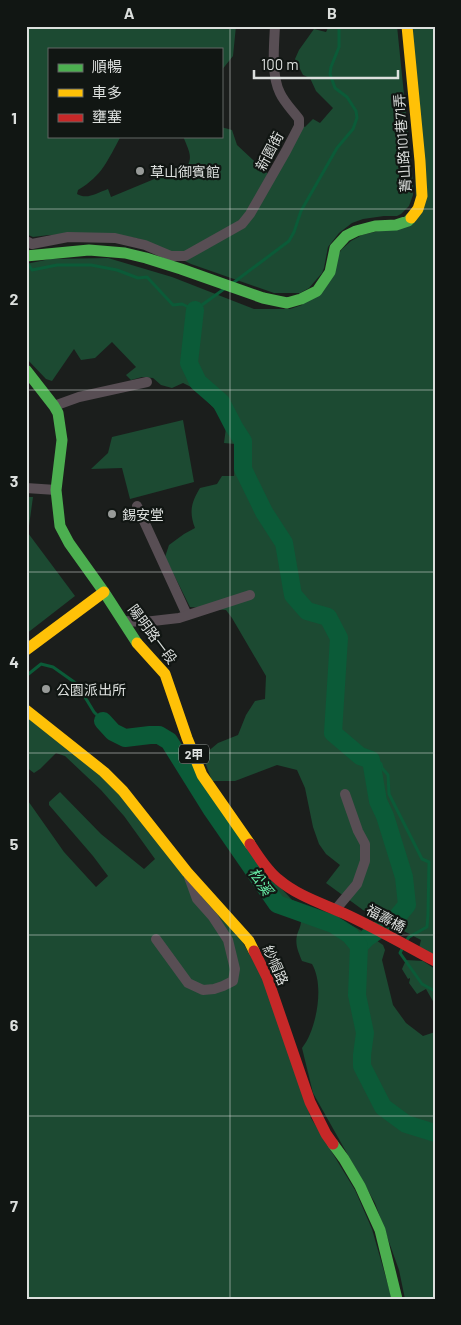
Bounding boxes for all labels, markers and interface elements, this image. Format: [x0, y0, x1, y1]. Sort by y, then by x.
text: A [124, 3, 135, 22]
text: B [327, 3, 337, 22]
legend [48, 48, 222, 138]
scale bar [254, 48, 397, 80]
text: 100 m [261, 55, 299, 73]
text: 順暢 [92, 57, 122, 75]
text: 車多 [92, 83, 122, 101]
street label: 菁山路101巷71弄 [390, 93, 414, 193]
text: 壅塞 [92, 107, 122, 125]
text: 1 [11, 108, 17, 127]
street label: 新園街 [252, 128, 286, 174]
place label: 草山御賓館 [150, 163, 220, 180]
marker: 草山御賓館 [134, 165, 146, 177]
text: 2 [10, 289, 19, 308]
text: 3 [10, 471, 18, 490]
place label: 錫安堂 [122, 506, 164, 523]
marker: 錫安堂 [106, 508, 118, 520]
street label: 陽明路一段 [125, 601, 181, 667]
text: 4 [9, 652, 19, 671]
place label: 公園派出所 [56, 681, 126, 698]
marker: 公園派出所 [40, 683, 52, 695]
road number: 2甲 [179, 744, 209, 764]
text: 5 [10, 834, 19, 853]
water label: 松溪 [245, 864, 278, 900]
street label: 福壽橋 [363, 901, 409, 935]
street label: 紗帽路 [260, 942, 292, 988]
text: 6 [10, 1015, 19, 1034]
text: 7 [10, 1196, 18, 1215]

